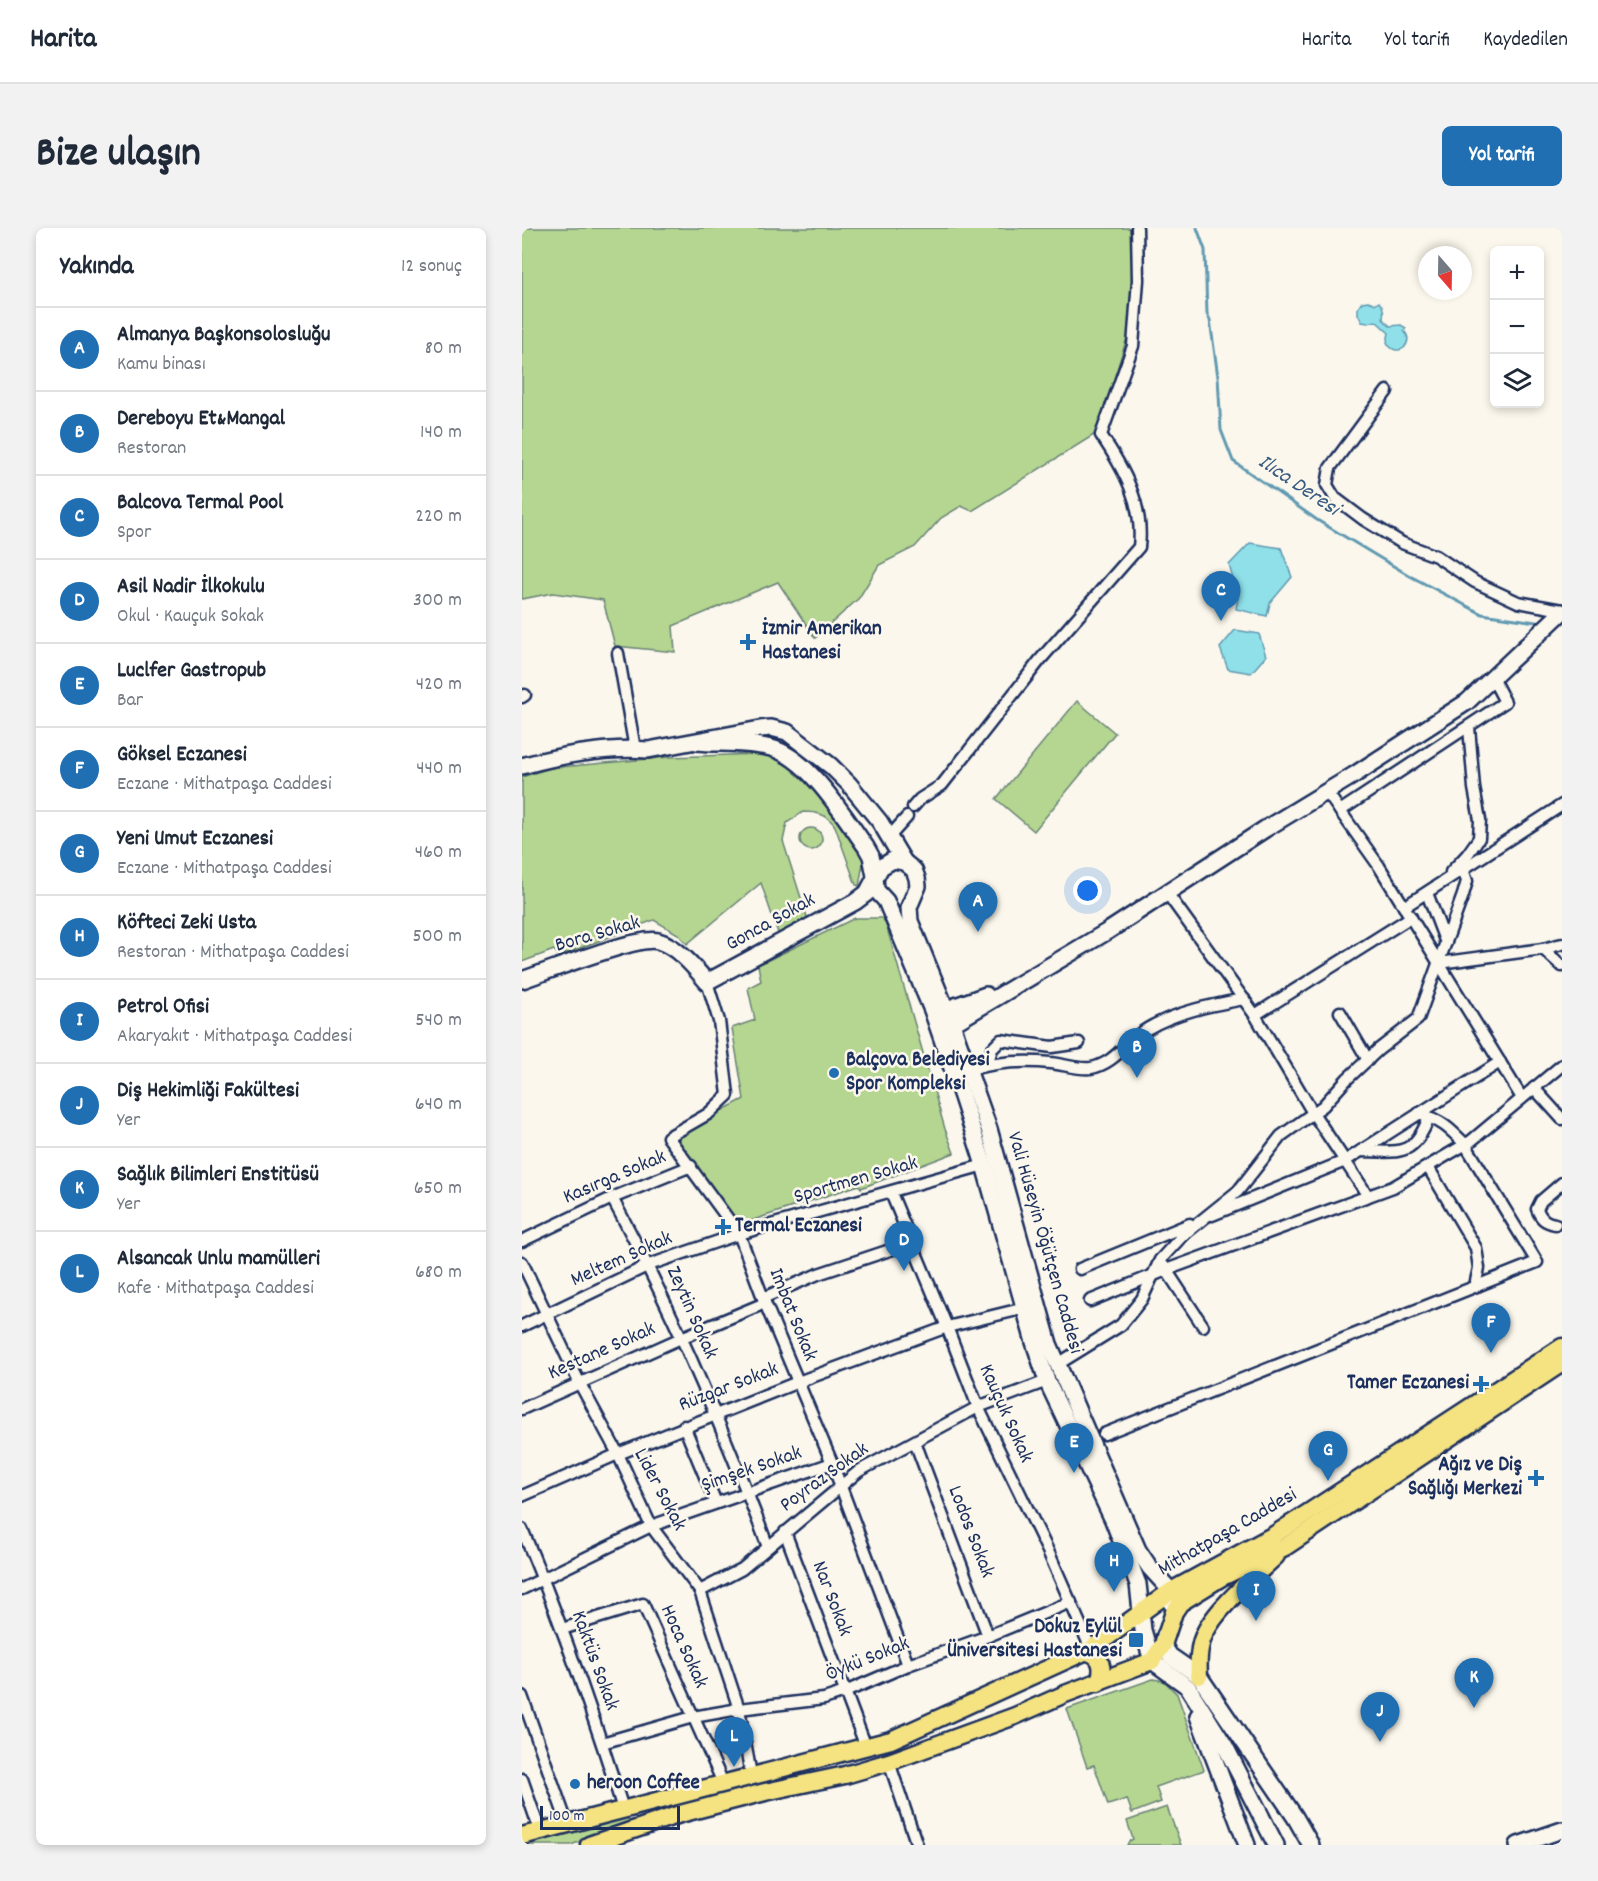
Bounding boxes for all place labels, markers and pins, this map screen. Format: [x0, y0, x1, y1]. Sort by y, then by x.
pin: C [1202, 572, 1240, 621]
place label: İzmir Amerikan Hastanesi [762, 615, 882, 669]
marker: İzmir Amerikan Hastanesi [739, 633, 757, 651]
pin: A [958, 882, 998, 932]
pin: B [1118, 1028, 1156, 1078]
place label: Balçova Belediyesi Spor Kompleksi [846, 1046, 990, 1100]
marker: Balçova Belediyesi Spor Kompleksi [827, 1066, 841, 1080]
place label: Termal Eczanesi [735, 1212, 862, 1242]
marker: Termal Eczanesi [716, 1220, 730, 1234]
pin: D [884, 1222, 923, 1271]
pin: F [1472, 1304, 1510, 1353]
place label: Tamer Eczanesi [1347, 1369, 1469, 1399]
marker: Tamer Eczanesi [1474, 1377, 1488, 1391]
pin: E [1054, 1424, 1094, 1473]
pin: G [1308, 1432, 1348, 1481]
place label: Ağız ve Diş Sağlığı Merkezi [1408, 1451, 1522, 1505]
marker: Ağız ve Diş Sağlığı Merkezi [1527, 1469, 1545, 1487]
pin: H [1094, 1542, 1134, 1592]
pin: I [1236, 1572, 1276, 1621]
place label: Dokuz Eylül Üniversitesi Hastanesi [947, 1613, 1123, 1667]
marker: Dokuz Eylül Üniversitesi Hastanesi [1127, 1631, 1145, 1649]
pin: K [1454, 1658, 1494, 1708]
pin: J [1360, 1692, 1400, 1742]
pin: L [714, 1718, 754, 1767]
place label: heroon Coffee [587, 1769, 700, 1799]
marker: heroon Coffee [568, 1777, 582, 1791]

